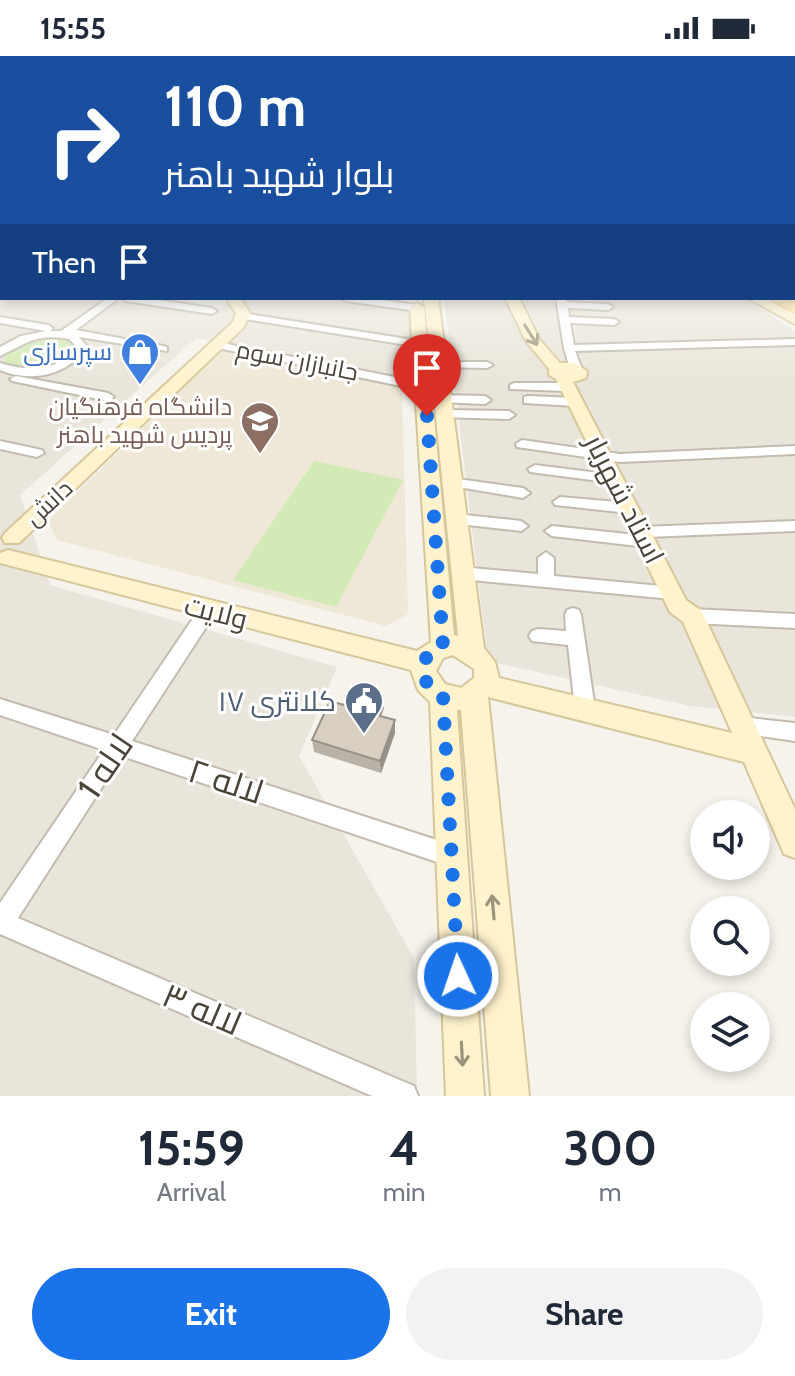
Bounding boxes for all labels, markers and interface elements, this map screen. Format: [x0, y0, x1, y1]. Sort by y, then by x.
text: 15:55 [40, 10, 106, 47]
text: 110 m [164, 72, 306, 140]
icon: right [32, 88, 136, 192]
text: بلوار شهید باهنر [164, 152, 394, 196]
icon: arrive [112, 240, 156, 284]
text: Then [32, 244, 96, 281]
one-way arrow [523, 324, 539, 346]
shop icon: سپرسازی [119, 331, 161, 386]
street label: جانبازان سوم [233, 334, 361, 389]
pin [393, 334, 461, 416]
place label: سپرسازی [23, 337, 112, 368]
icon: arrive [405, 346, 449, 390]
place label: دانشگاه فرهنگیان پردیس شهید باهنر [48, 392, 233, 451]
school or university icon: دانشگاه فرهنگیان پردیس شهید باهنر [239, 400, 281, 455]
street label: استاد شهریار [577, 427, 672, 569]
street label: دانش [19, 473, 78, 532]
street label: ولایت [181, 588, 251, 636]
public building icon: کلانتری ۱۷ [343, 680, 385, 735]
place label: کلانتری ۱۷ [218, 684, 336, 718]
street label: لاله 1 [68, 725, 142, 807]
street label: لاله ۲ [183, 749, 269, 813]
map controls [690, 800, 770, 1072]
button: sound [690, 800, 770, 880]
one-way arrow [485, 894, 500, 921]
button: search [690, 896, 770, 976]
position arrow [416, 934, 500, 1018]
street label: لاله ۳ [156, 974, 248, 1044]
button: layers [690, 992, 770, 1072]
one-way arrow [455, 1040, 470, 1067]
text: 15:59 [138, 1119, 245, 1177]
text: 4 [389, 1119, 419, 1177]
text: 300 [563, 1119, 657, 1177]
text: Arrival [157, 1176, 226, 1208]
text: min [383, 1176, 426, 1208]
text: m [599, 1176, 622, 1208]
button: Exit [32, 1268, 390, 1360]
button: Share [406, 1268, 763, 1360]

